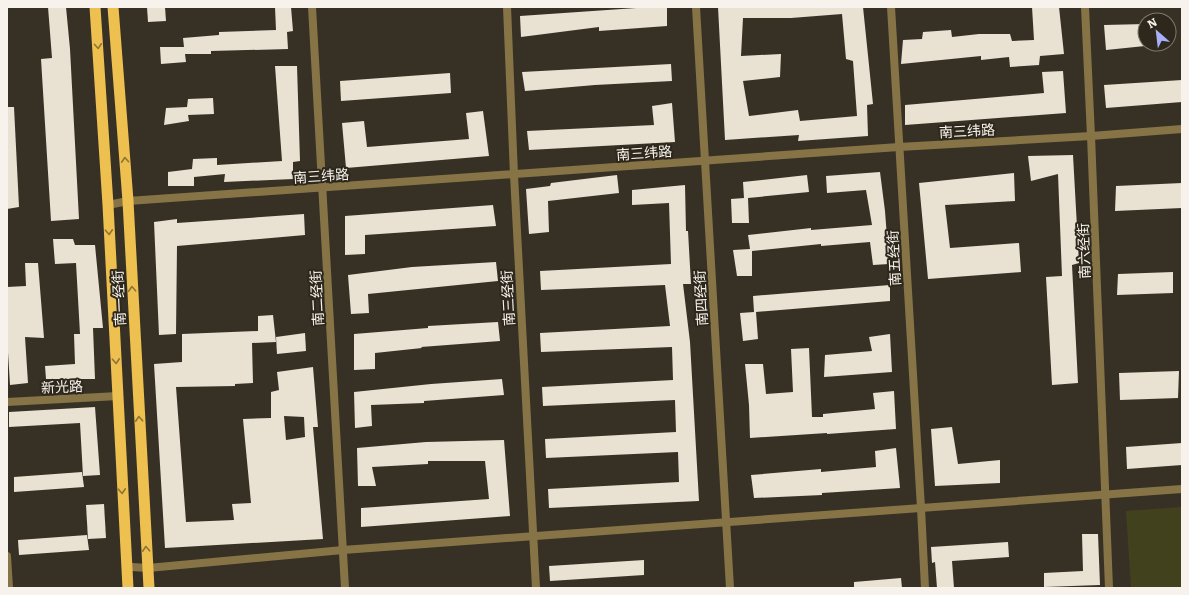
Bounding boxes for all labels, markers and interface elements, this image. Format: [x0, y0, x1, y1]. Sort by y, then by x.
north arrow [1137, 12, 1177, 52]
text: N [1144, 13, 1160, 32]
one-way arrow [93, 43, 102, 49]
street label: 南三纬路 [939, 119, 995, 141]
street label: 南三纬路 [615, 140, 673, 164]
one-way arrow [120, 157, 129, 163]
street label: 南三纬路 [292, 163, 350, 187]
street label: 南六经街 [1072, 223, 1094, 279]
one-way arrow [105, 229, 114, 235]
street label: 南五经街 [882, 230, 904, 286]
street label: 南一经街 [107, 270, 129, 326]
street label: 南二经街 [305, 270, 327, 326]
street label: 南三经街 [496, 270, 518, 326]
street label: 南四经街 [689, 270, 711, 326]
one-way arrow [128, 286, 137, 292]
one-way arrow [112, 358, 120, 364]
street label: 新光路 [41, 375, 83, 397]
one-way arrow [135, 416, 144, 422]
one-way arrow [118, 488, 127, 494]
one-way arrow [142, 546, 151, 552]

